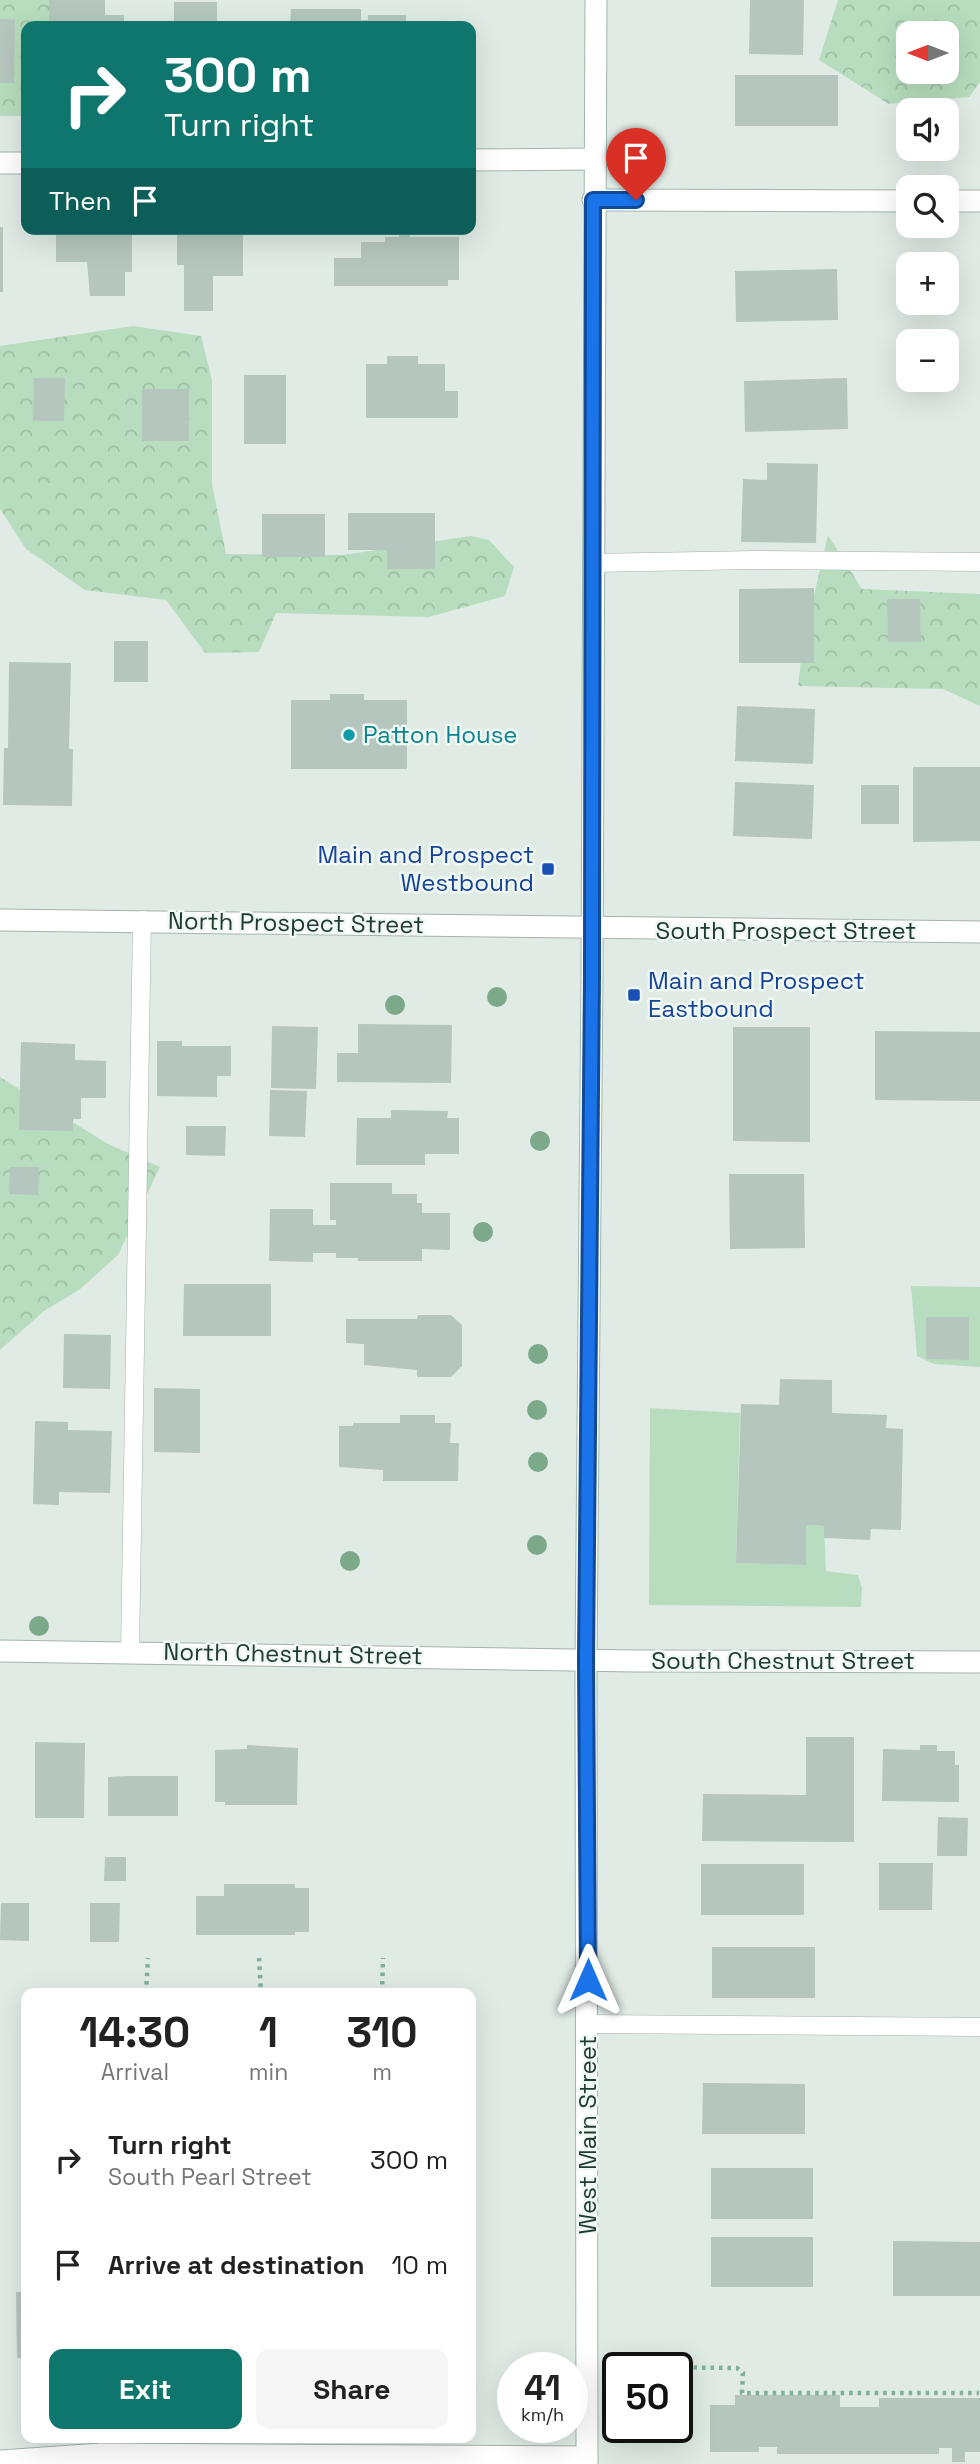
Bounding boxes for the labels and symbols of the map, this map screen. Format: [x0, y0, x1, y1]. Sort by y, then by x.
north arrow [896, 21, 959, 84]
pin [606, 128, 666, 200]
place label: Patton House [363, 719, 518, 750]
marker: Patton House [341, 727, 357, 743]
place label: Main and Prospect Westbound [317, 839, 534, 898]
marker: Main and Prospect Westbound [540, 861, 556, 877]
street label: North Prospect Street [168, 905, 424, 940]
street label: South Prospect Street [656, 915, 916, 946]
place label: Main and Prospect Eastbound [648, 965, 865, 1024]
marker: Main and Prospect Eastbound [626, 987, 642, 1003]
street label: North Chestnut Street [163, 1636, 423, 1671]
street label: South Chestnut Street [651, 1645, 915, 1676]
position arrow [551, 1943, 625, 2017]
street label: West Main Street [572, 2035, 603, 2235]
speed limit sign: 50 [602, 2352, 693, 2443]

